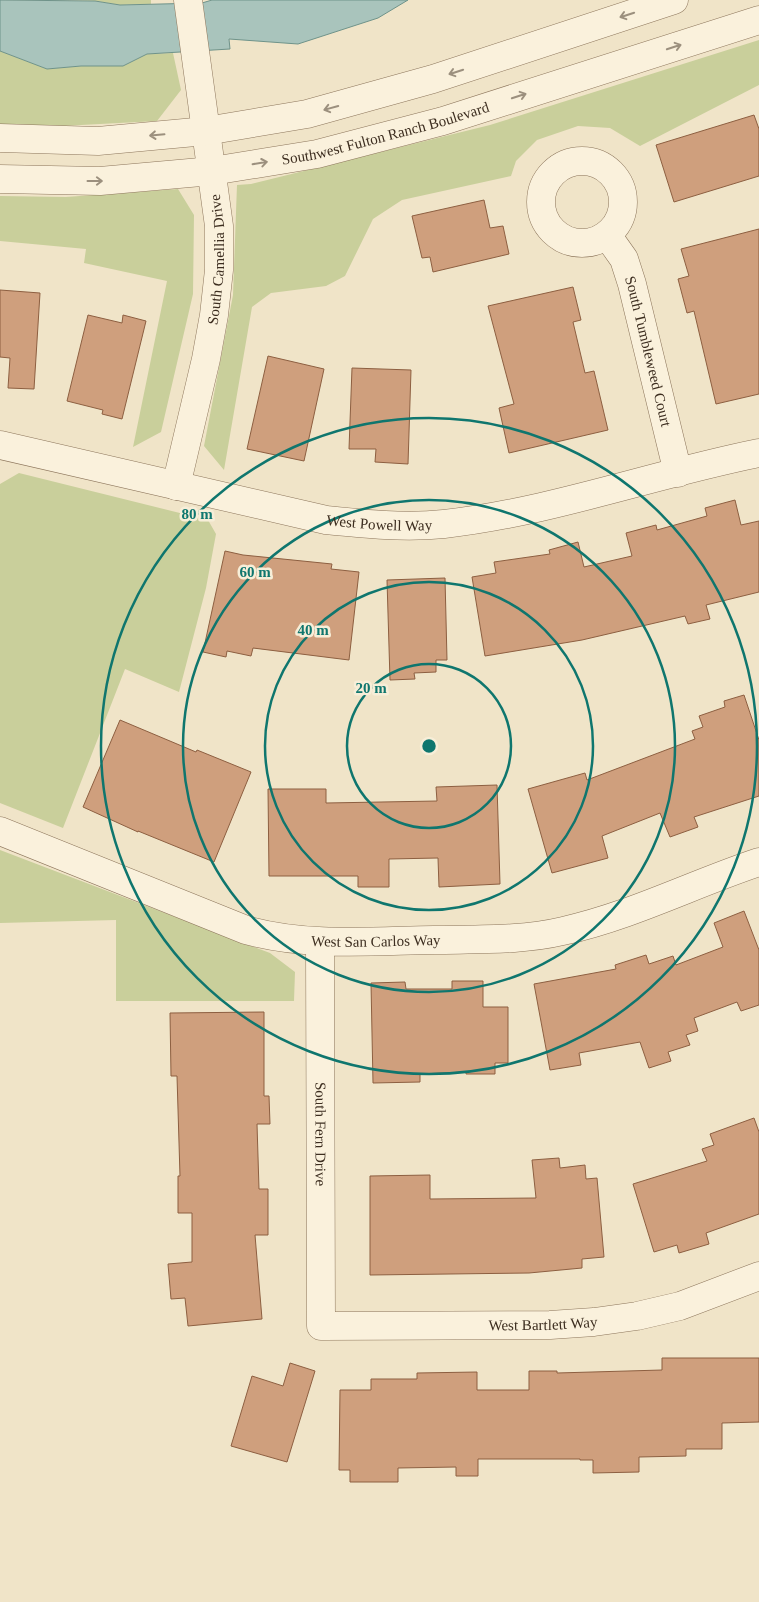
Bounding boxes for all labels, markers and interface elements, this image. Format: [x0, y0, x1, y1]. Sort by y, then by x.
one-way arrow [620, 11, 636, 21]
one-way arrow [665, 42, 681, 51]
one-way arrow [449, 67, 465, 77]
one-way arrow [510, 91, 526, 101]
street label: Southwest Fulton Ranch Boulevard [280, 99, 491, 168]
one-way arrow [323, 103, 339, 113]
one-way arrow [150, 130, 166, 140]
one-way arrow [252, 158, 268, 168]
one-way arrow [87, 176, 103, 186]
street label: South Camellia Drive [204, 193, 227, 326]
street label: South Tumbleweed Court [622, 274, 675, 429]
text: 80 m [181, 506, 213, 522]
street label: West Powell Way [326, 512, 433, 534]
text: 60 m [239, 564, 271, 580]
text: 40 m [297, 622, 329, 638]
text: 20 m [355, 680, 387, 696]
centre of rings [420, 737, 438, 755]
street label: West San Carlos Way [311, 932, 441, 950]
street label: South Fern Drive [312, 1082, 329, 1186]
street label: West Bartlett Way [488, 1314, 598, 1333]

